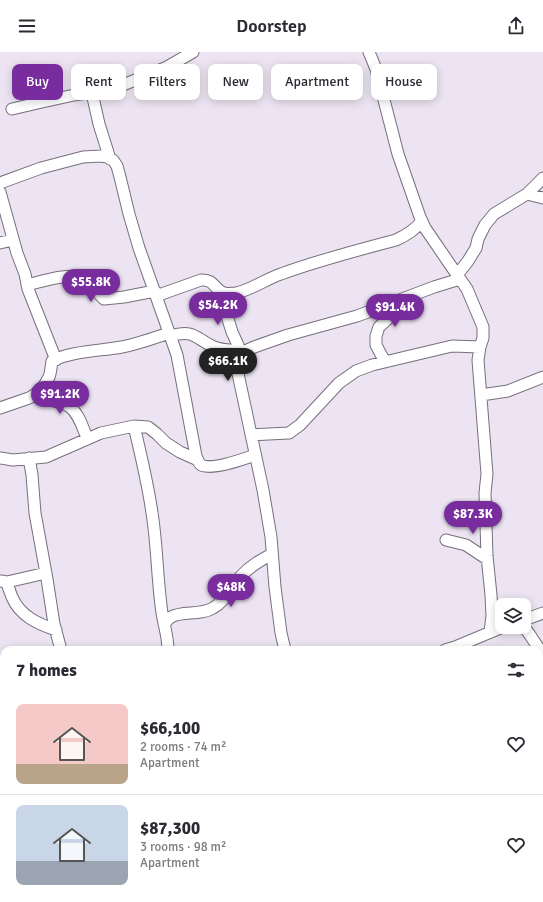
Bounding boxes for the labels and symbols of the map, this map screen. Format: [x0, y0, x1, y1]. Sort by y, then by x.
pin: $55.8K [58, 269, 124, 303]
pin: $54.2K [185, 292, 251, 326]
pin: $91.4K [362, 294, 428, 328]
pin: $66.1K [195, 348, 261, 382]
pin: $91.2K [27, 381, 93, 415]
pin: $87.3K [440, 501, 506, 535]
pin: $48K [207, 574, 255, 608]

